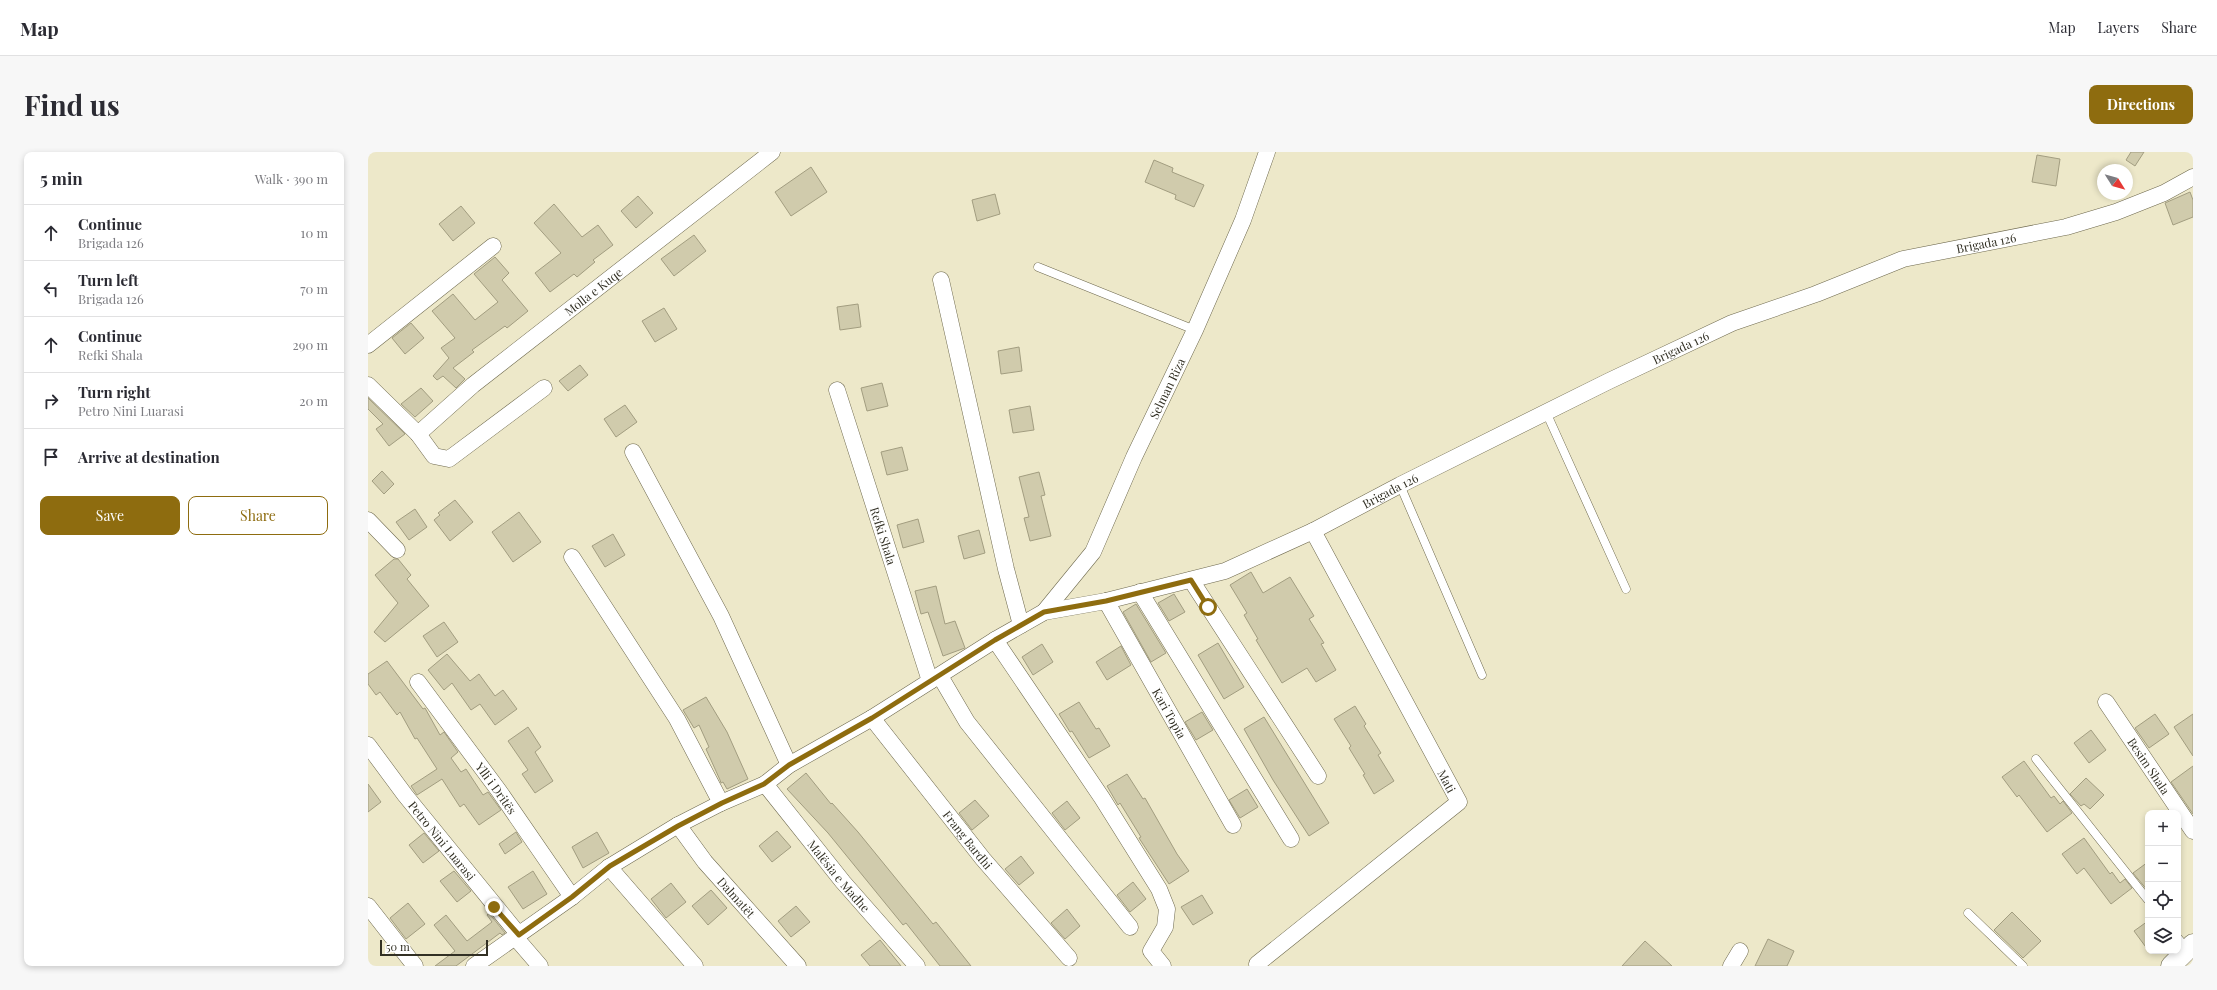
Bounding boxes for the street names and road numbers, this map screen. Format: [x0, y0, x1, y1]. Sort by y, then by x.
street label: Brigada 126 [1955, 229, 2017, 256]
street label: Molla e Kuqe [561, 264, 625, 319]
street label: Brigada 126 [1650, 327, 1712, 367]
street label: Selman Riza [1145, 355, 1188, 422]
street label: Brigada 126 [1359, 469, 1421, 512]
street label: Refki Shala [867, 505, 900, 567]
street label: Kari Topia [1149, 685, 1190, 741]
street label: Besim Shala [2124, 734, 2174, 797]
street label: Ylli i Dritës [472, 758, 521, 817]
street label: Mati [1434, 767, 1460, 796]
street label: Petro Nini Luarasi [405, 798, 479, 884]
street label: Frang Bardhi [940, 807, 996, 873]
street label: Malësia e Madhe [804, 836, 874, 915]
street label: Dalmatët [714, 873, 759, 921]

